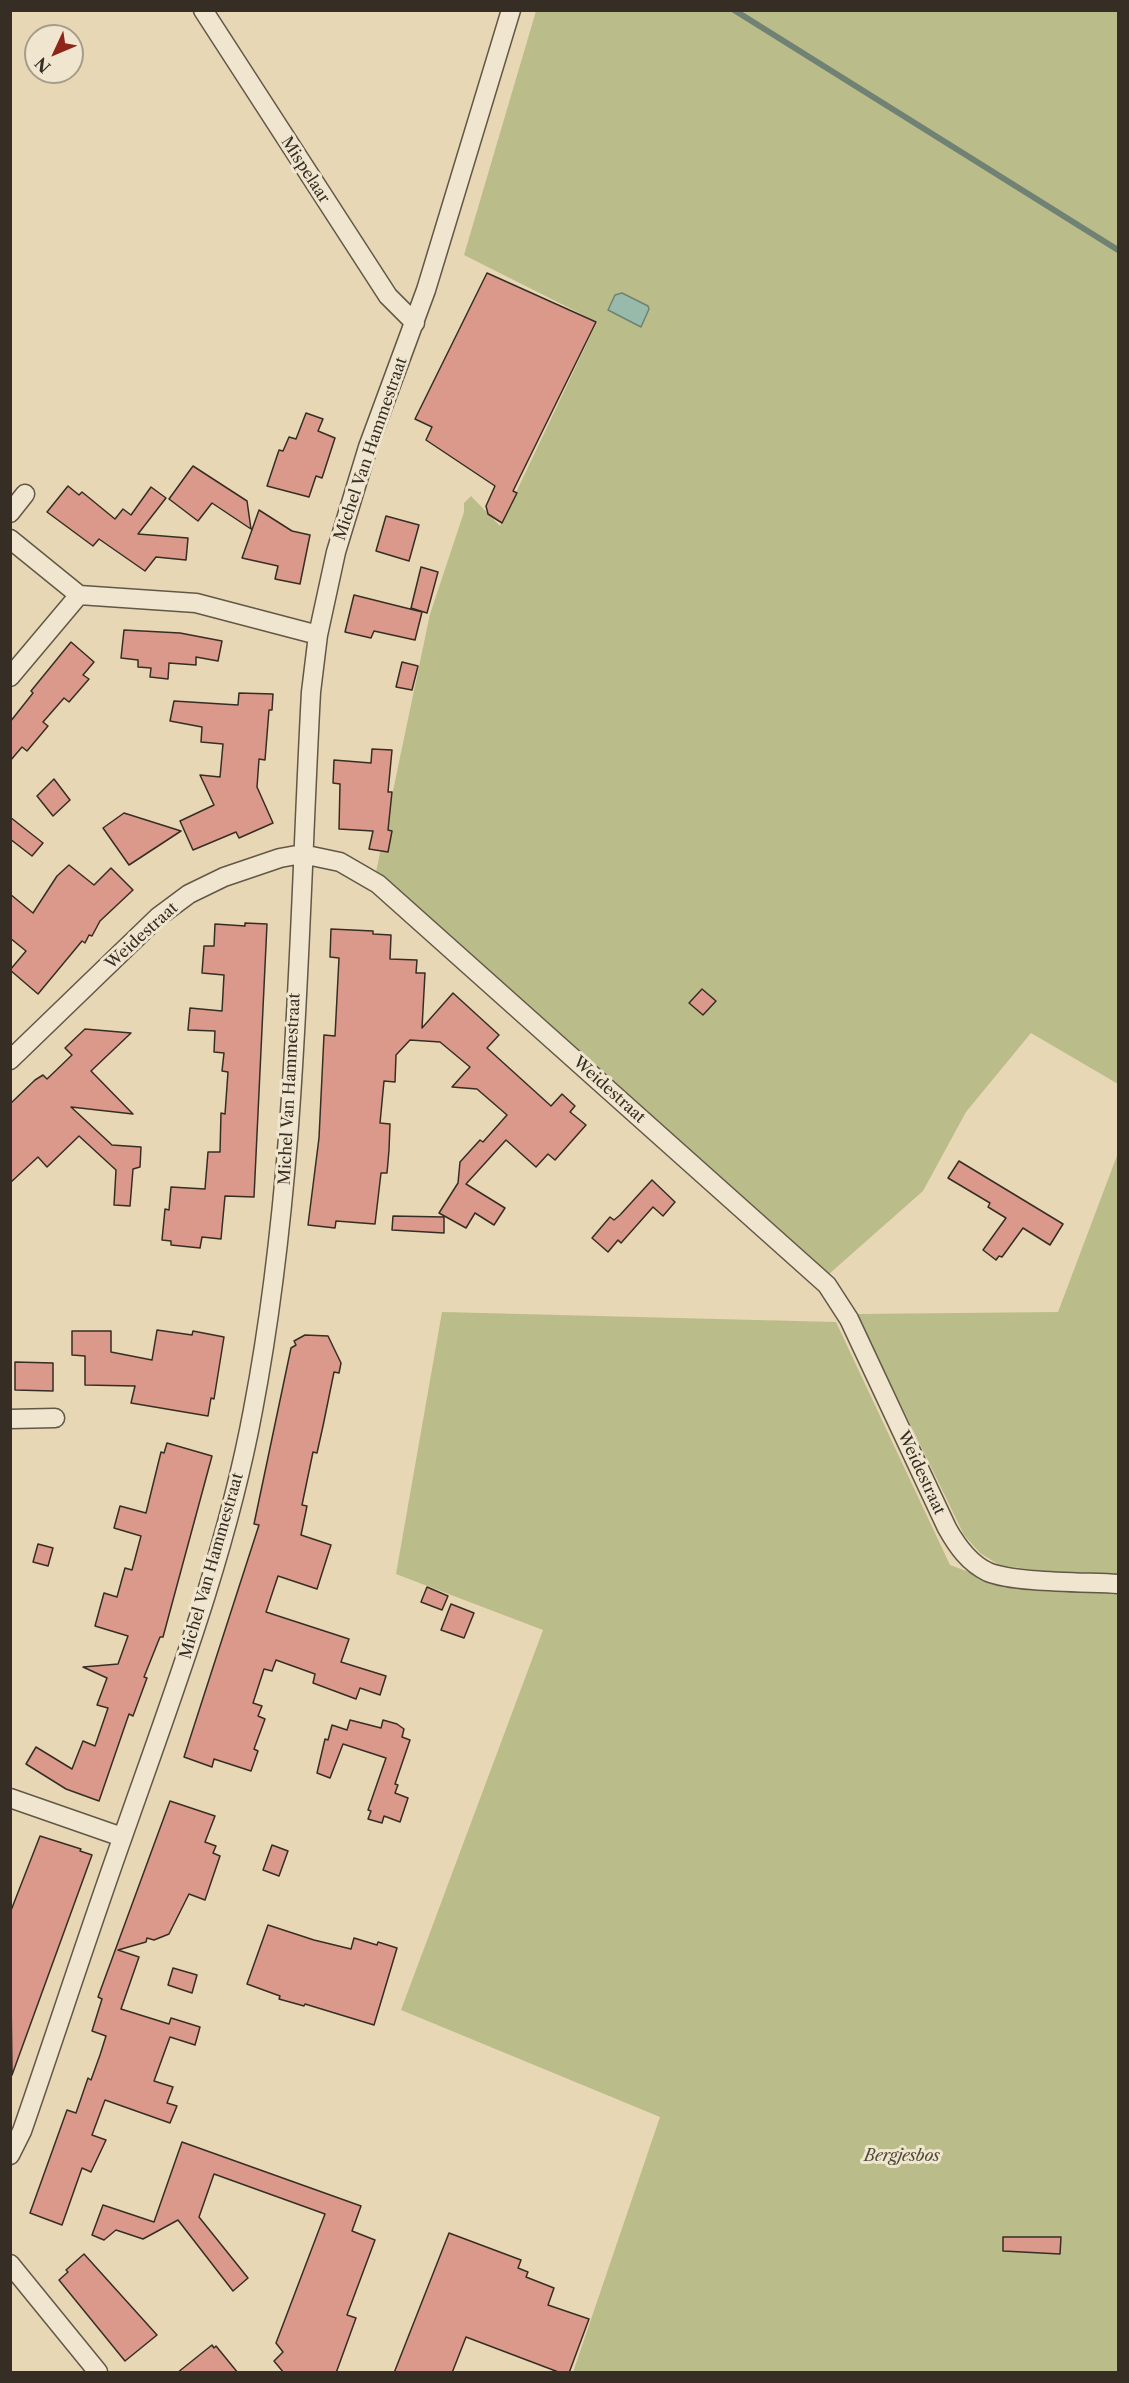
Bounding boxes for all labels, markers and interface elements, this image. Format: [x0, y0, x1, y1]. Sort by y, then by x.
north arrow [24, 24, 84, 84]
text: N [30, 53, 55, 77]
street label: Mispelaar [276, 133, 334, 207]
street label: Michel Van Hammestraat [331, 355, 411, 543]
street label: Weidestraat [102, 899, 182, 973]
street label: Michel Van Hammestraat [275, 992, 305, 1186]
street label: Weidestraat [569, 1053, 649, 1127]
street label: Weidestraat [893, 1428, 949, 1518]
street label: Michel Van Hammestraat [176, 1471, 248, 1661]
park label: Bergjesbos [864, 2146, 940, 2166]

